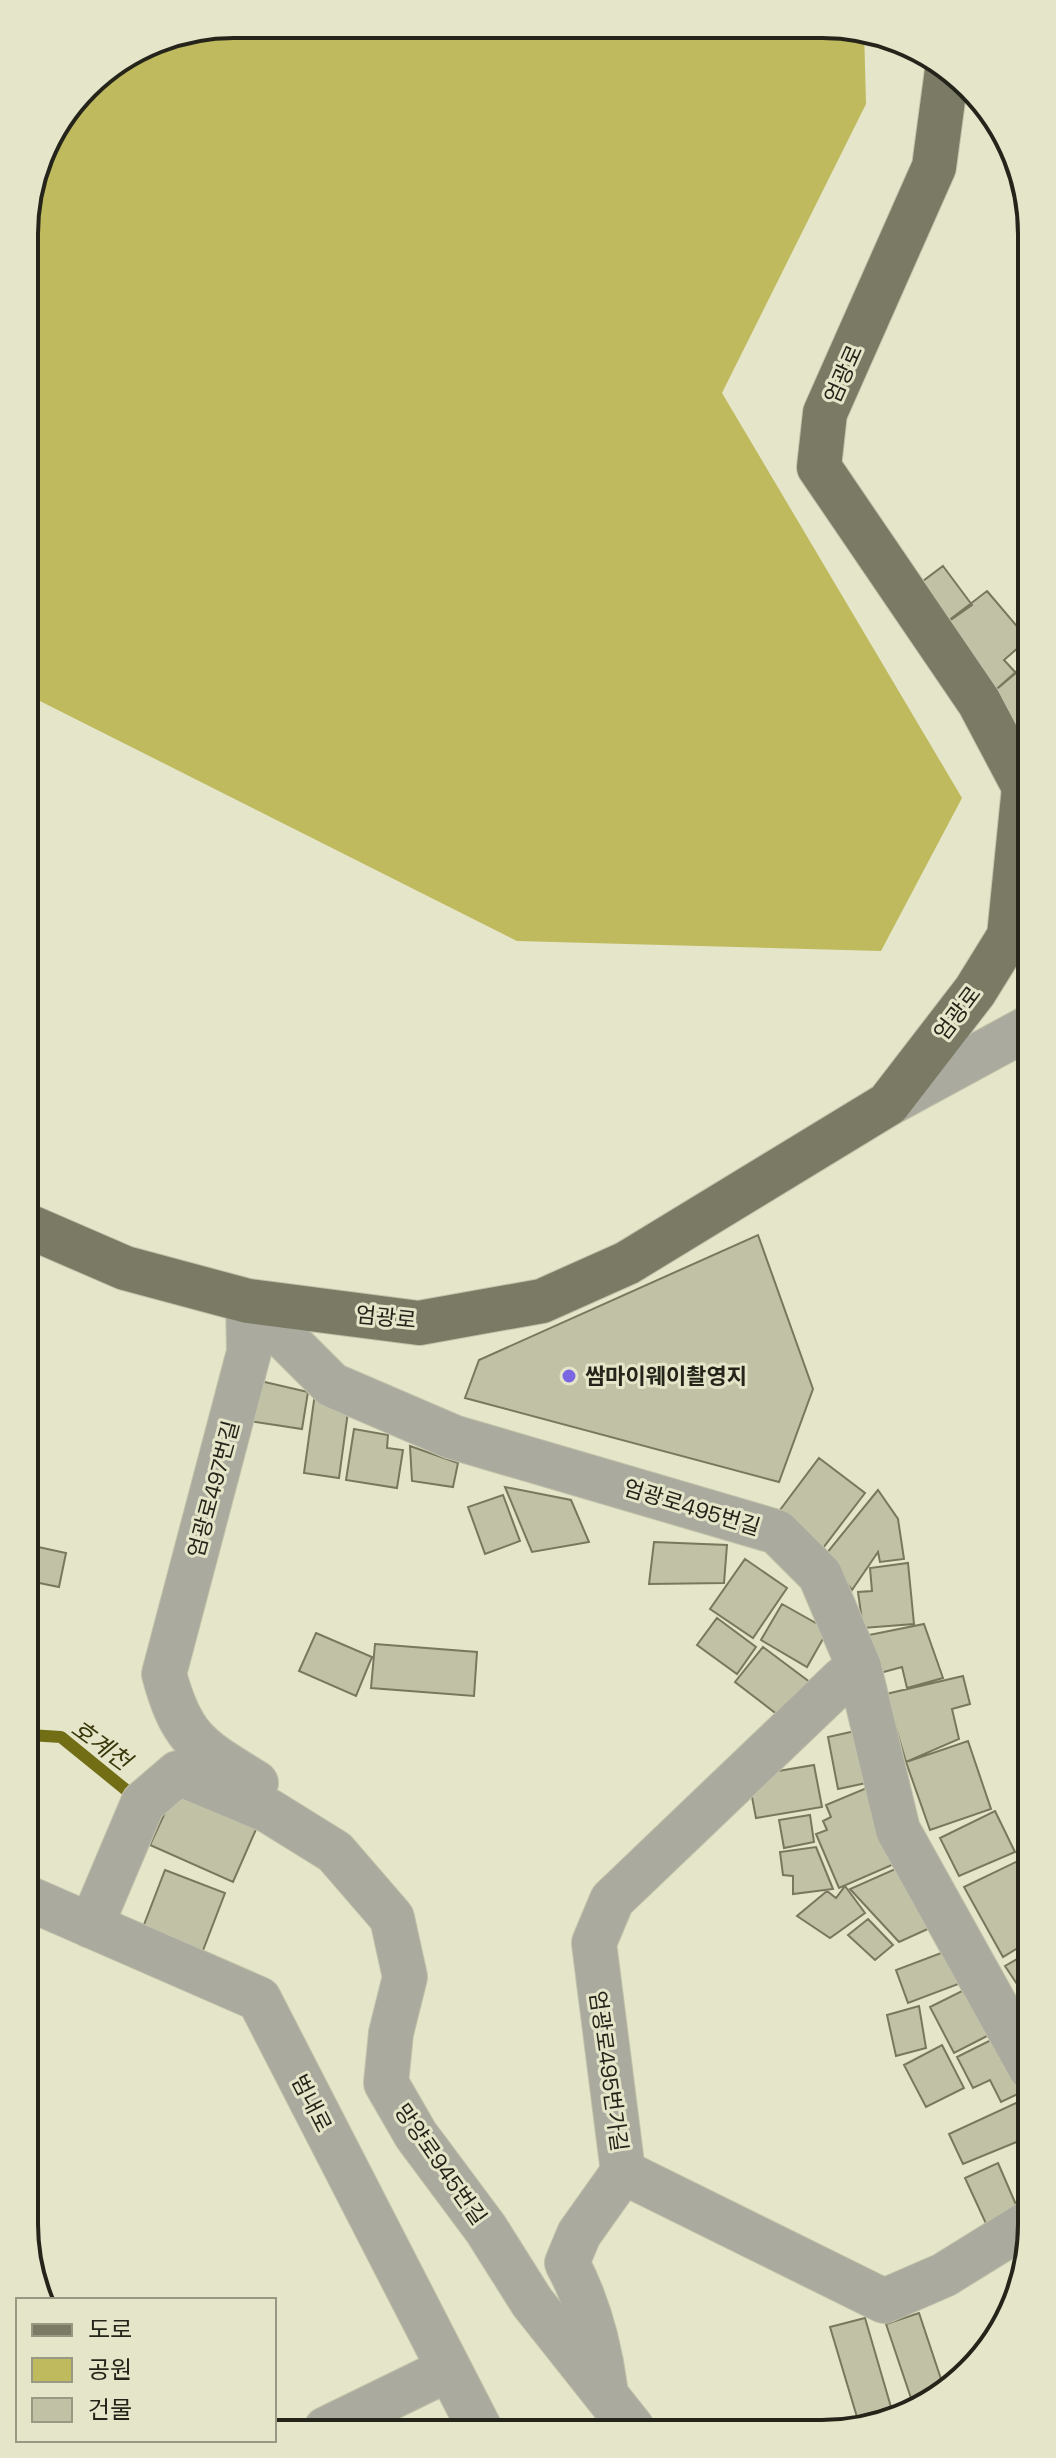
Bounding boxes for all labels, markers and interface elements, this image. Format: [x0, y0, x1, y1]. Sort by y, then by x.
street label: 엄광로 [818, 341, 868, 407]
street label: 엄광로 [928, 980, 986, 1046]
street label: 엄광로 [354, 1300, 418, 1334]
place label: 쌈마이웨이촬영지 [585, 1362, 747, 1390]
marker: 쌈마이웨이촬영지 [560, 1367, 578, 1385]
street label: 엄광로497번길 [181, 1418, 245, 1560]
street label: 엄광로495번길 [620, 1473, 764, 1541]
water label: 호계천 [65, 1713, 140, 1778]
street label: 엄광로495번가길 [584, 1989, 634, 2153]
street label: 범내로 [286, 2070, 338, 2136]
street label: 망양로945번길 [389, 2098, 493, 2230]
legend [16, 2298, 276, 2442]
text: 도로 [88, 2314, 132, 2345]
text: 공원 [88, 2354, 132, 2385]
text: 건물 [88, 2394, 132, 2425]

